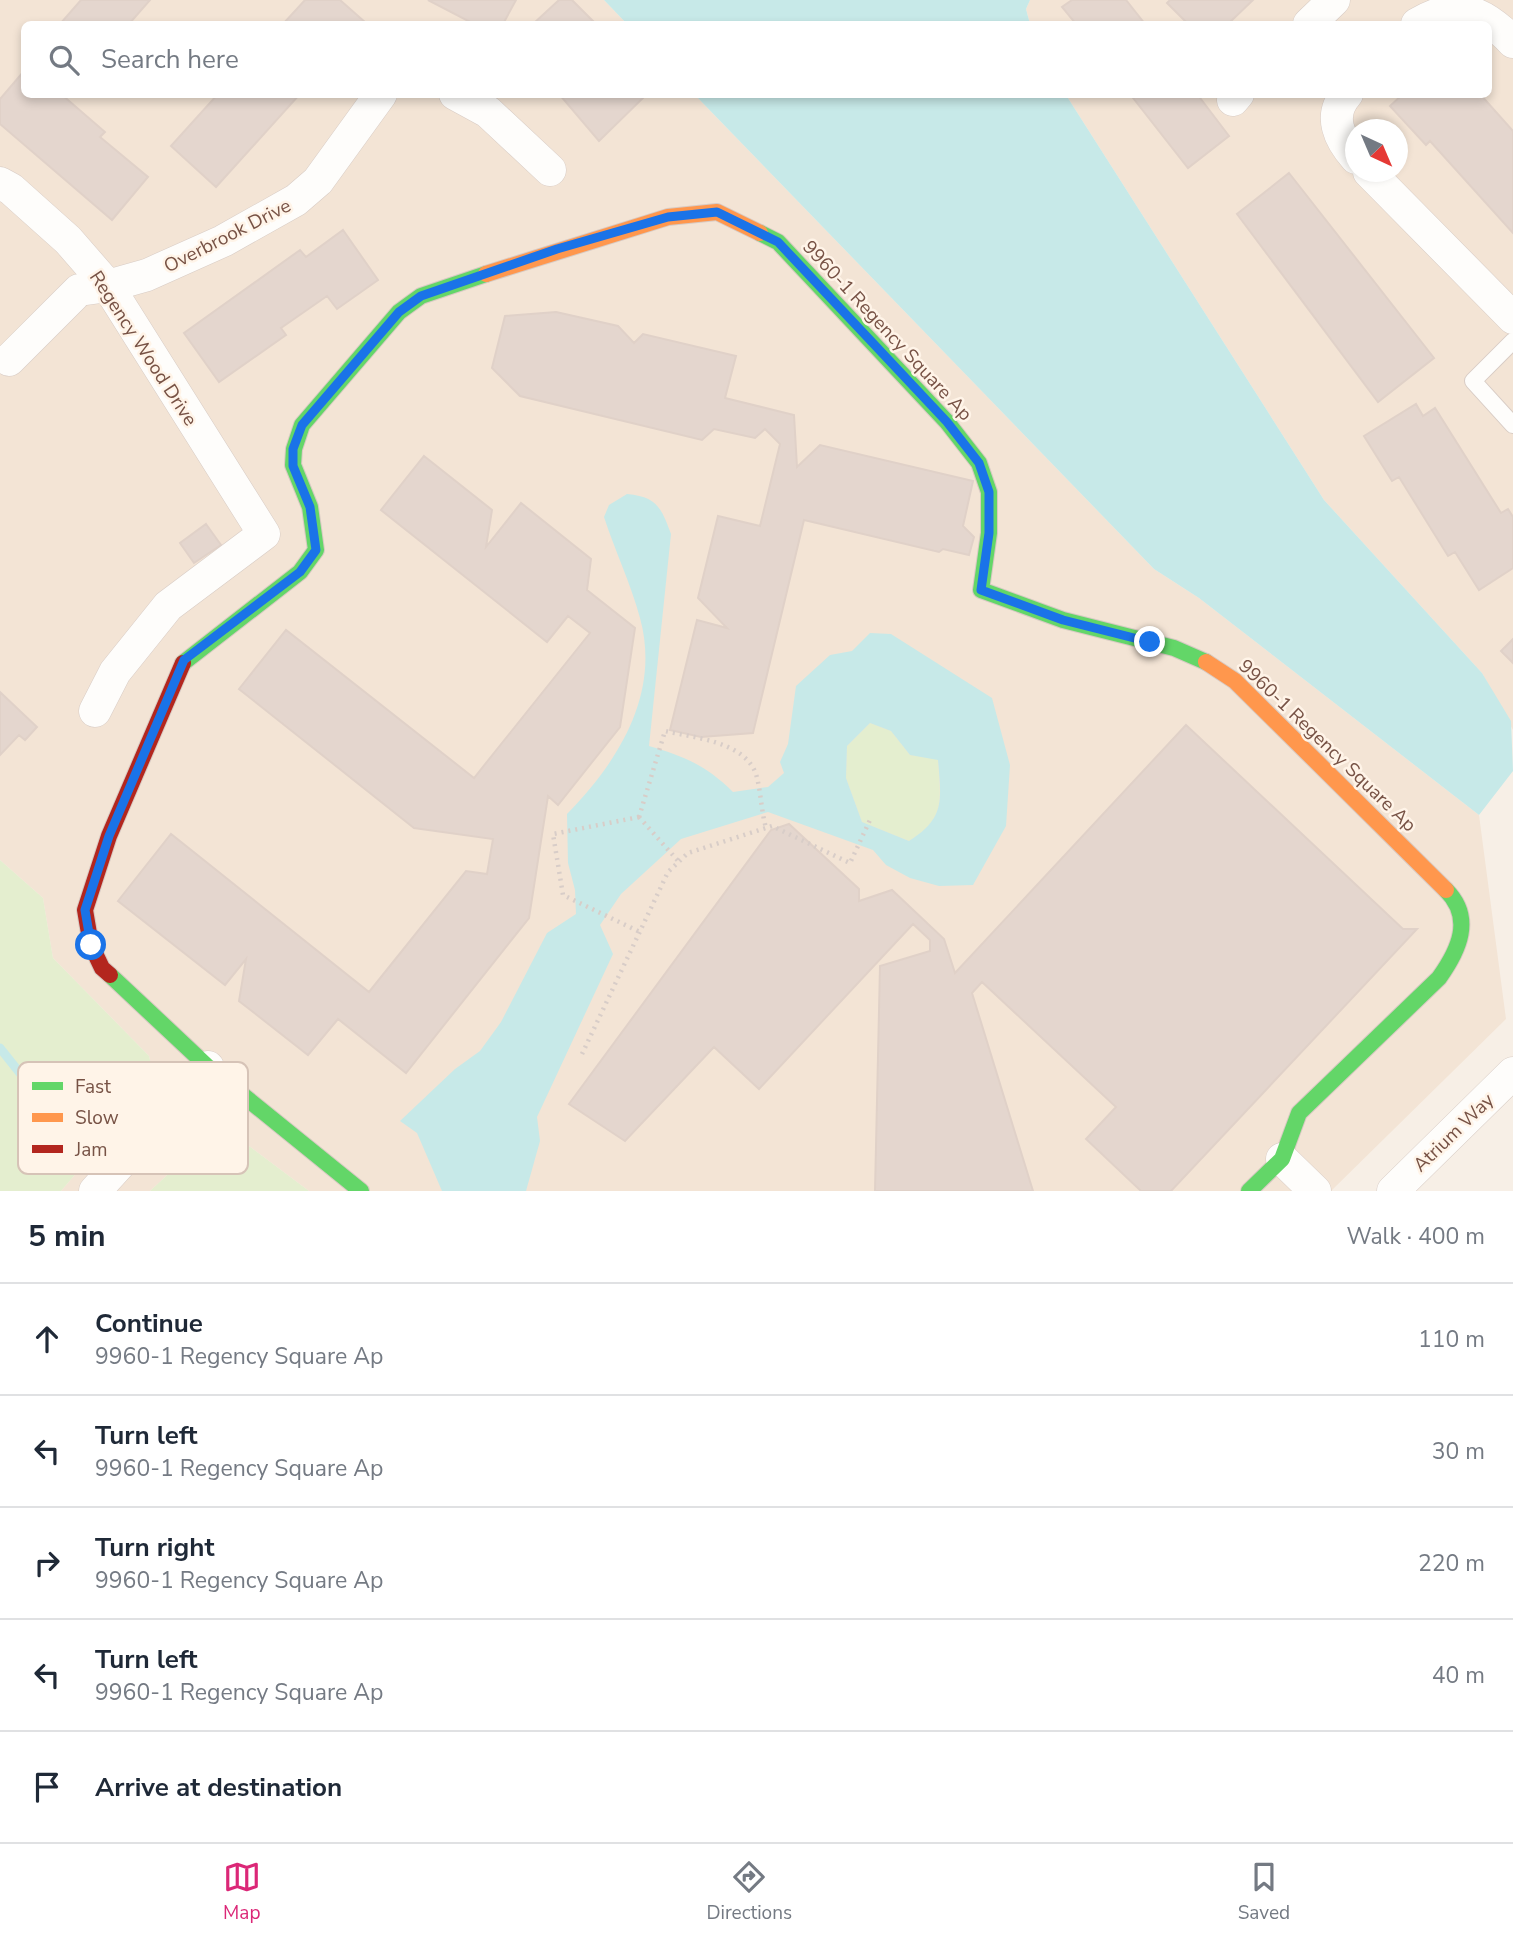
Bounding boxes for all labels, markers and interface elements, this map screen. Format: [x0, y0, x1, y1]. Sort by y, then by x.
search box [21, 21, 1492, 98]
icon: search [45, 41, 83, 79]
text: Search here [101, 42, 239, 77]
north arrow [1345, 119, 1408, 182]
street label: Overbrook Drive [159, 193, 295, 279]
street label: 9960-1 Regency Square Ap [797, 235, 978, 427]
street label: Regency Wood Drive [83, 266, 203, 431]
route end [1134, 626, 1165, 657]
street label: 9960-1 Regency Square Ap [1233, 654, 1422, 838]
route start [75, 929, 106, 960]
legend [18, 1062, 248, 1174]
text: Fast [75, 1074, 111, 1100]
street label: Atrium Way [1408, 1087, 1500, 1178]
text: Slow [75, 1105, 119, 1131]
text: Jam [74, 1137, 108, 1163]
text: 5 min [28, 1216, 106, 1257]
text: Walk · 400 m [1346, 1221, 1485, 1252]
text: Continue [95, 1306, 203, 1341]
icon: ahead [28, 1320, 66, 1358]
text: 110 m [1418, 1324, 1485, 1355]
text: 9960-1 Regency Square Ap [95, 1341, 383, 1372]
text: Turn left [95, 1418, 198, 1453]
icon: left [28, 1432, 66, 1470]
text: 30 m [1432, 1436, 1485, 1467]
text: 9960-1 Regency Square Ap [95, 1453, 383, 1484]
text: Turn right [95, 1530, 214, 1565]
icon: right [28, 1544, 66, 1582]
text: 220 m [1418, 1548, 1485, 1579]
text: 9960-1 Regency Square Ap [95, 1565, 383, 1596]
text: Turn left [95, 1642, 198, 1677]
icon: left [28, 1656, 66, 1694]
text: 40 m [1432, 1660, 1485, 1691]
text: 9960-1 Regency Square Ap [95, 1677, 383, 1708]
icon: arrive [28, 1768, 66, 1806]
text: Arrive at destination [95, 1770, 342, 1805]
tab: Map [223, 1858, 261, 1926]
tab: Directions [706, 1858, 792, 1926]
tab: Saved [1238, 1858, 1290, 1926]

